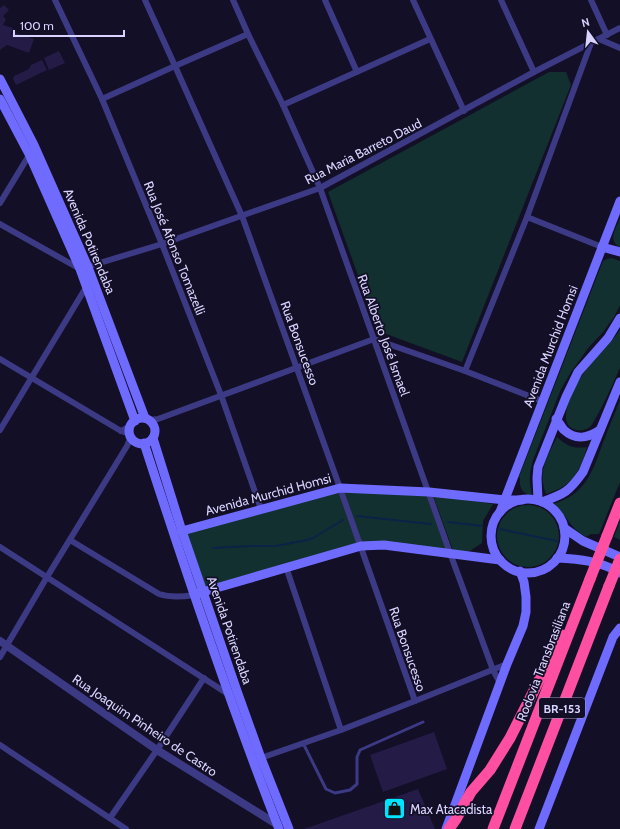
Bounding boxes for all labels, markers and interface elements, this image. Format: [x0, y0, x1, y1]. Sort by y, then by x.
scale bar [14, 12, 124, 38]
north arrow [568, 12, 608, 52]
text: N [580, 15, 591, 30]
text: 100 m [20, 18, 54, 33]
street label: Rua Maria Barreto Daud [302, 115, 424, 187]
street label: Rua José Afonso Tomazelli [141, 179, 209, 317]
street label: Avenida Potirendaba [61, 186, 120, 297]
street label: Rua Alberto José Ismael [355, 272, 413, 398]
street label: Avenida Murchid Homsi [519, 283, 581, 409]
street label: Rua Bonsucesso [277, 299, 323, 387]
street label: Avenida Murchid Homsi [203, 470, 333, 518]
street label: Avenida Potirendaba [204, 574, 256, 687]
street label: Rodovia Transbrasiliana [513, 598, 574, 723]
street label: Rua Bonsucesso [386, 605, 430, 693]
street label: Rua Joaquim Pinheiro de Castro [70, 671, 220, 779]
road number: BR-153 [539, 698, 585, 718]
shop icon: Max Atacadista [381, 796, 407, 822]
place label: Max Atacadista [410, 801, 493, 817]

